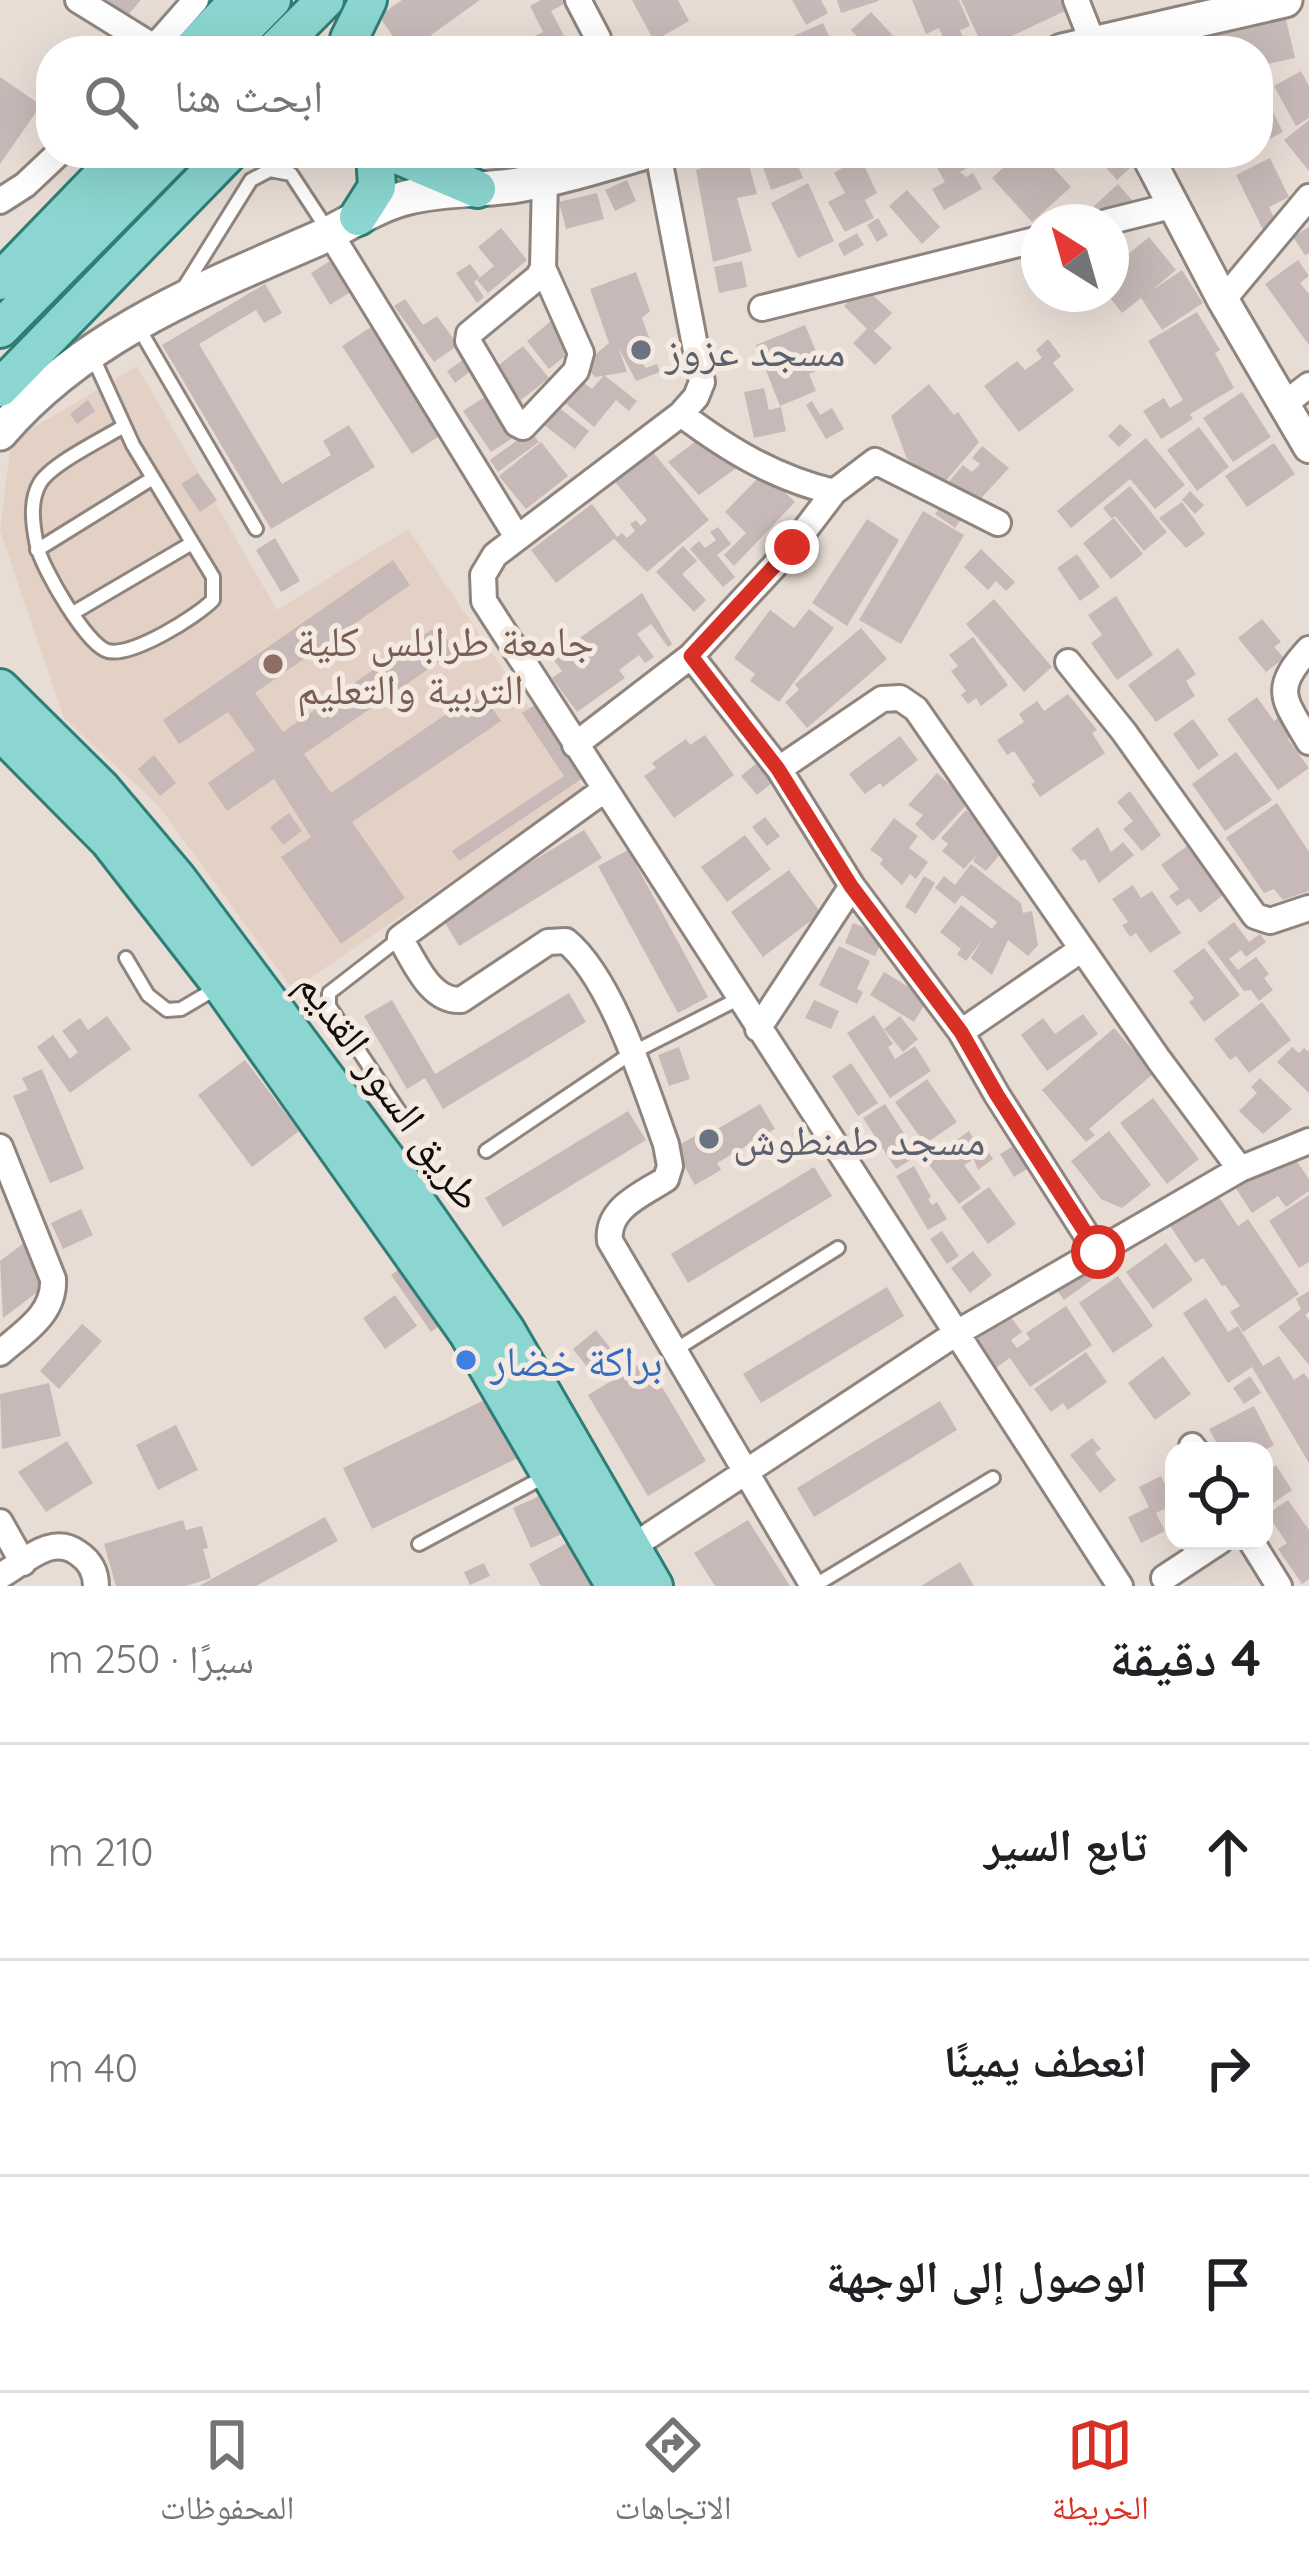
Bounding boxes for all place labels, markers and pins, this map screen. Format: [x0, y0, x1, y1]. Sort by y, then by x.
place label: مسجد عزوز [664, 324, 845, 377]
marker: مسجد عزوز [628, 337, 654, 363]
place label: جامعة طرابلس كلية التربية والتعليم [297, 614, 594, 717]
marker: جامعة طرابلس كلية التربية والتعليم [260, 651, 286, 677]
place label: مسجد طمنطوش [733, 1113, 985, 1166]
marker: مسجد طمنطوش [696, 1126, 722, 1152]
place label: براكة خضار [489, 1334, 663, 1387]
marker: براكة خضار [453, 1347, 479, 1373]

